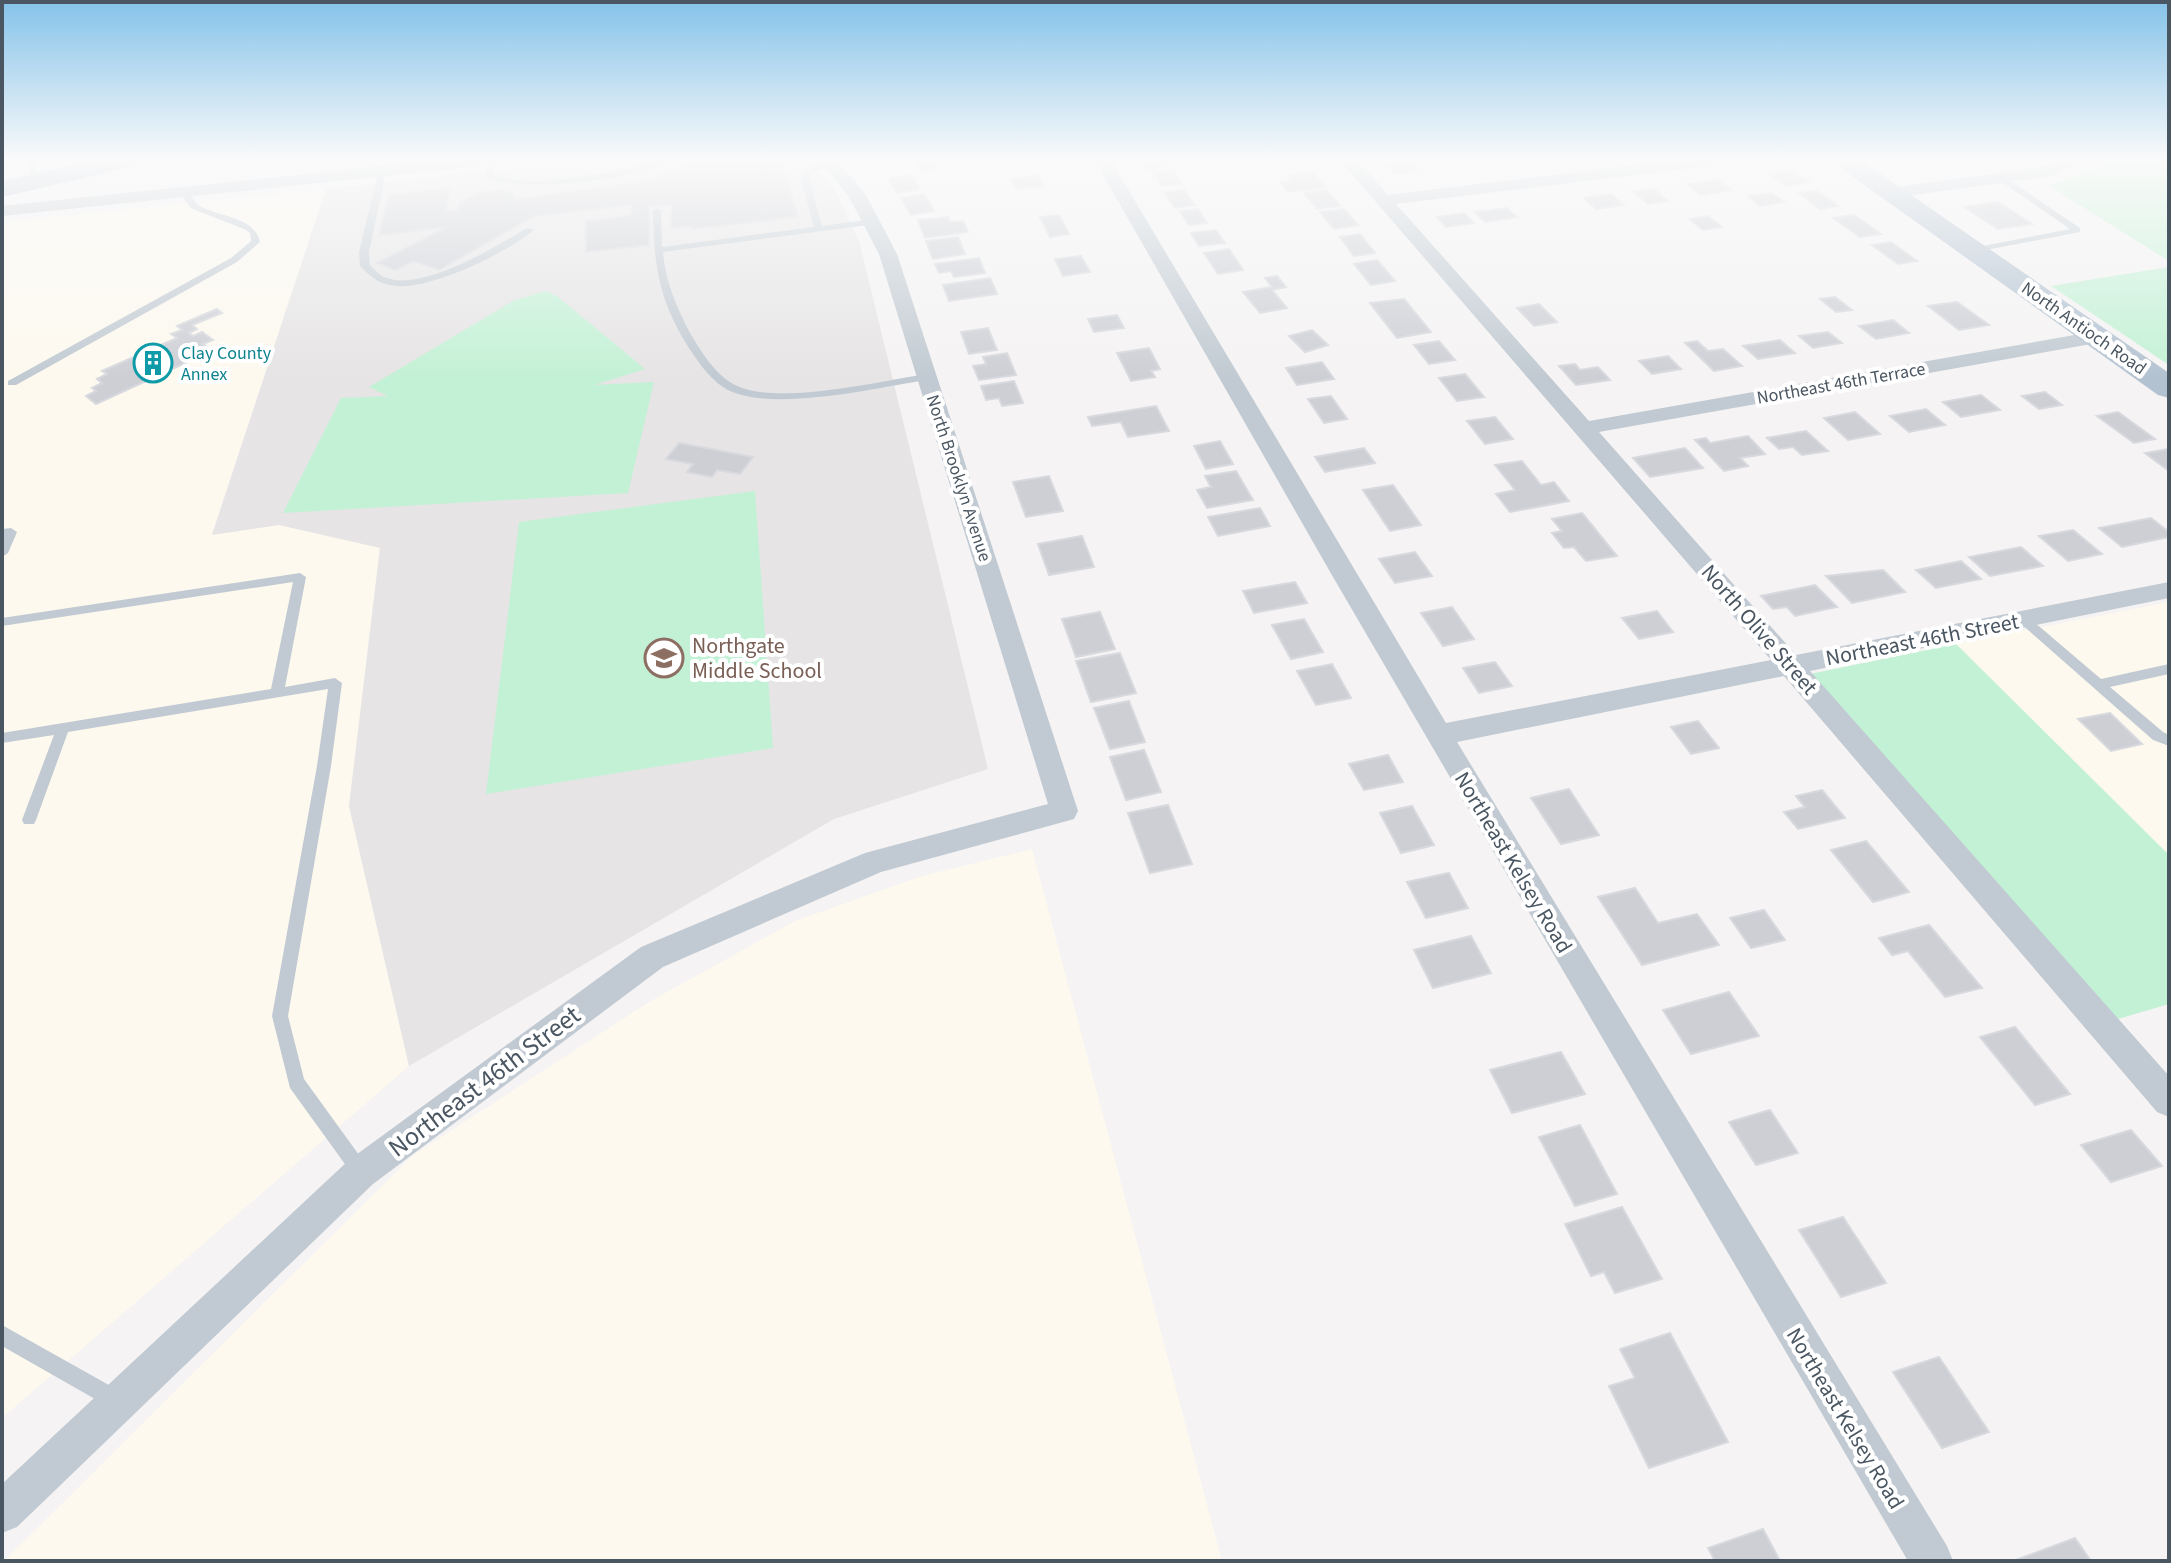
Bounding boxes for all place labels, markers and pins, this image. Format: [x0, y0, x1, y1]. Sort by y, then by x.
place label: Clay County Annex [181, 341, 272, 387]
building icon: Clay County Annex [132, 342, 174, 384]
place label: Northgate Middle School [692, 630, 822, 687]
school or university icon: Northgate Middle School [643, 637, 685, 679]

